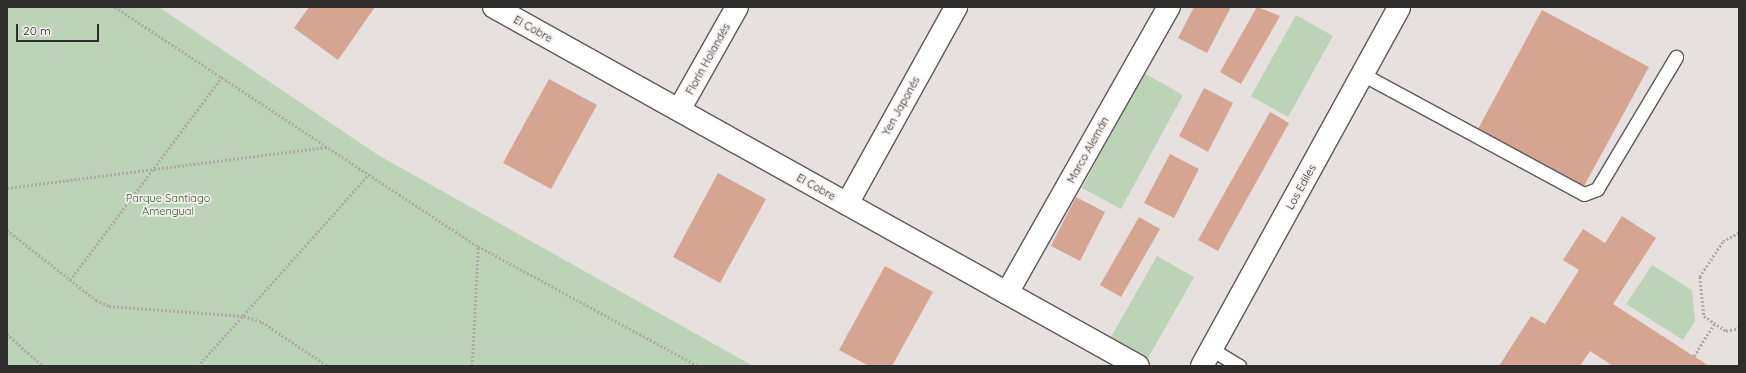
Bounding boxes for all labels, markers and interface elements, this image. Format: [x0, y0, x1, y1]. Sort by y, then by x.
street label: El Cobre [511, 13, 555, 45]
scale bar [18, 16, 101, 42]
street label: Florín Holandés [683, 21, 733, 97]
text: 20 m [23, 23, 51, 38]
street label: Yen Japonés [879, 74, 923, 138]
street label: Marco Alemán [1064, 114, 1112, 186]
street label: Los Ediles [1283, 162, 1319, 212]
street label: El Cobre [794, 171, 838, 203]
park label: Parque Santiago Amengual [126, 192, 210, 218]

